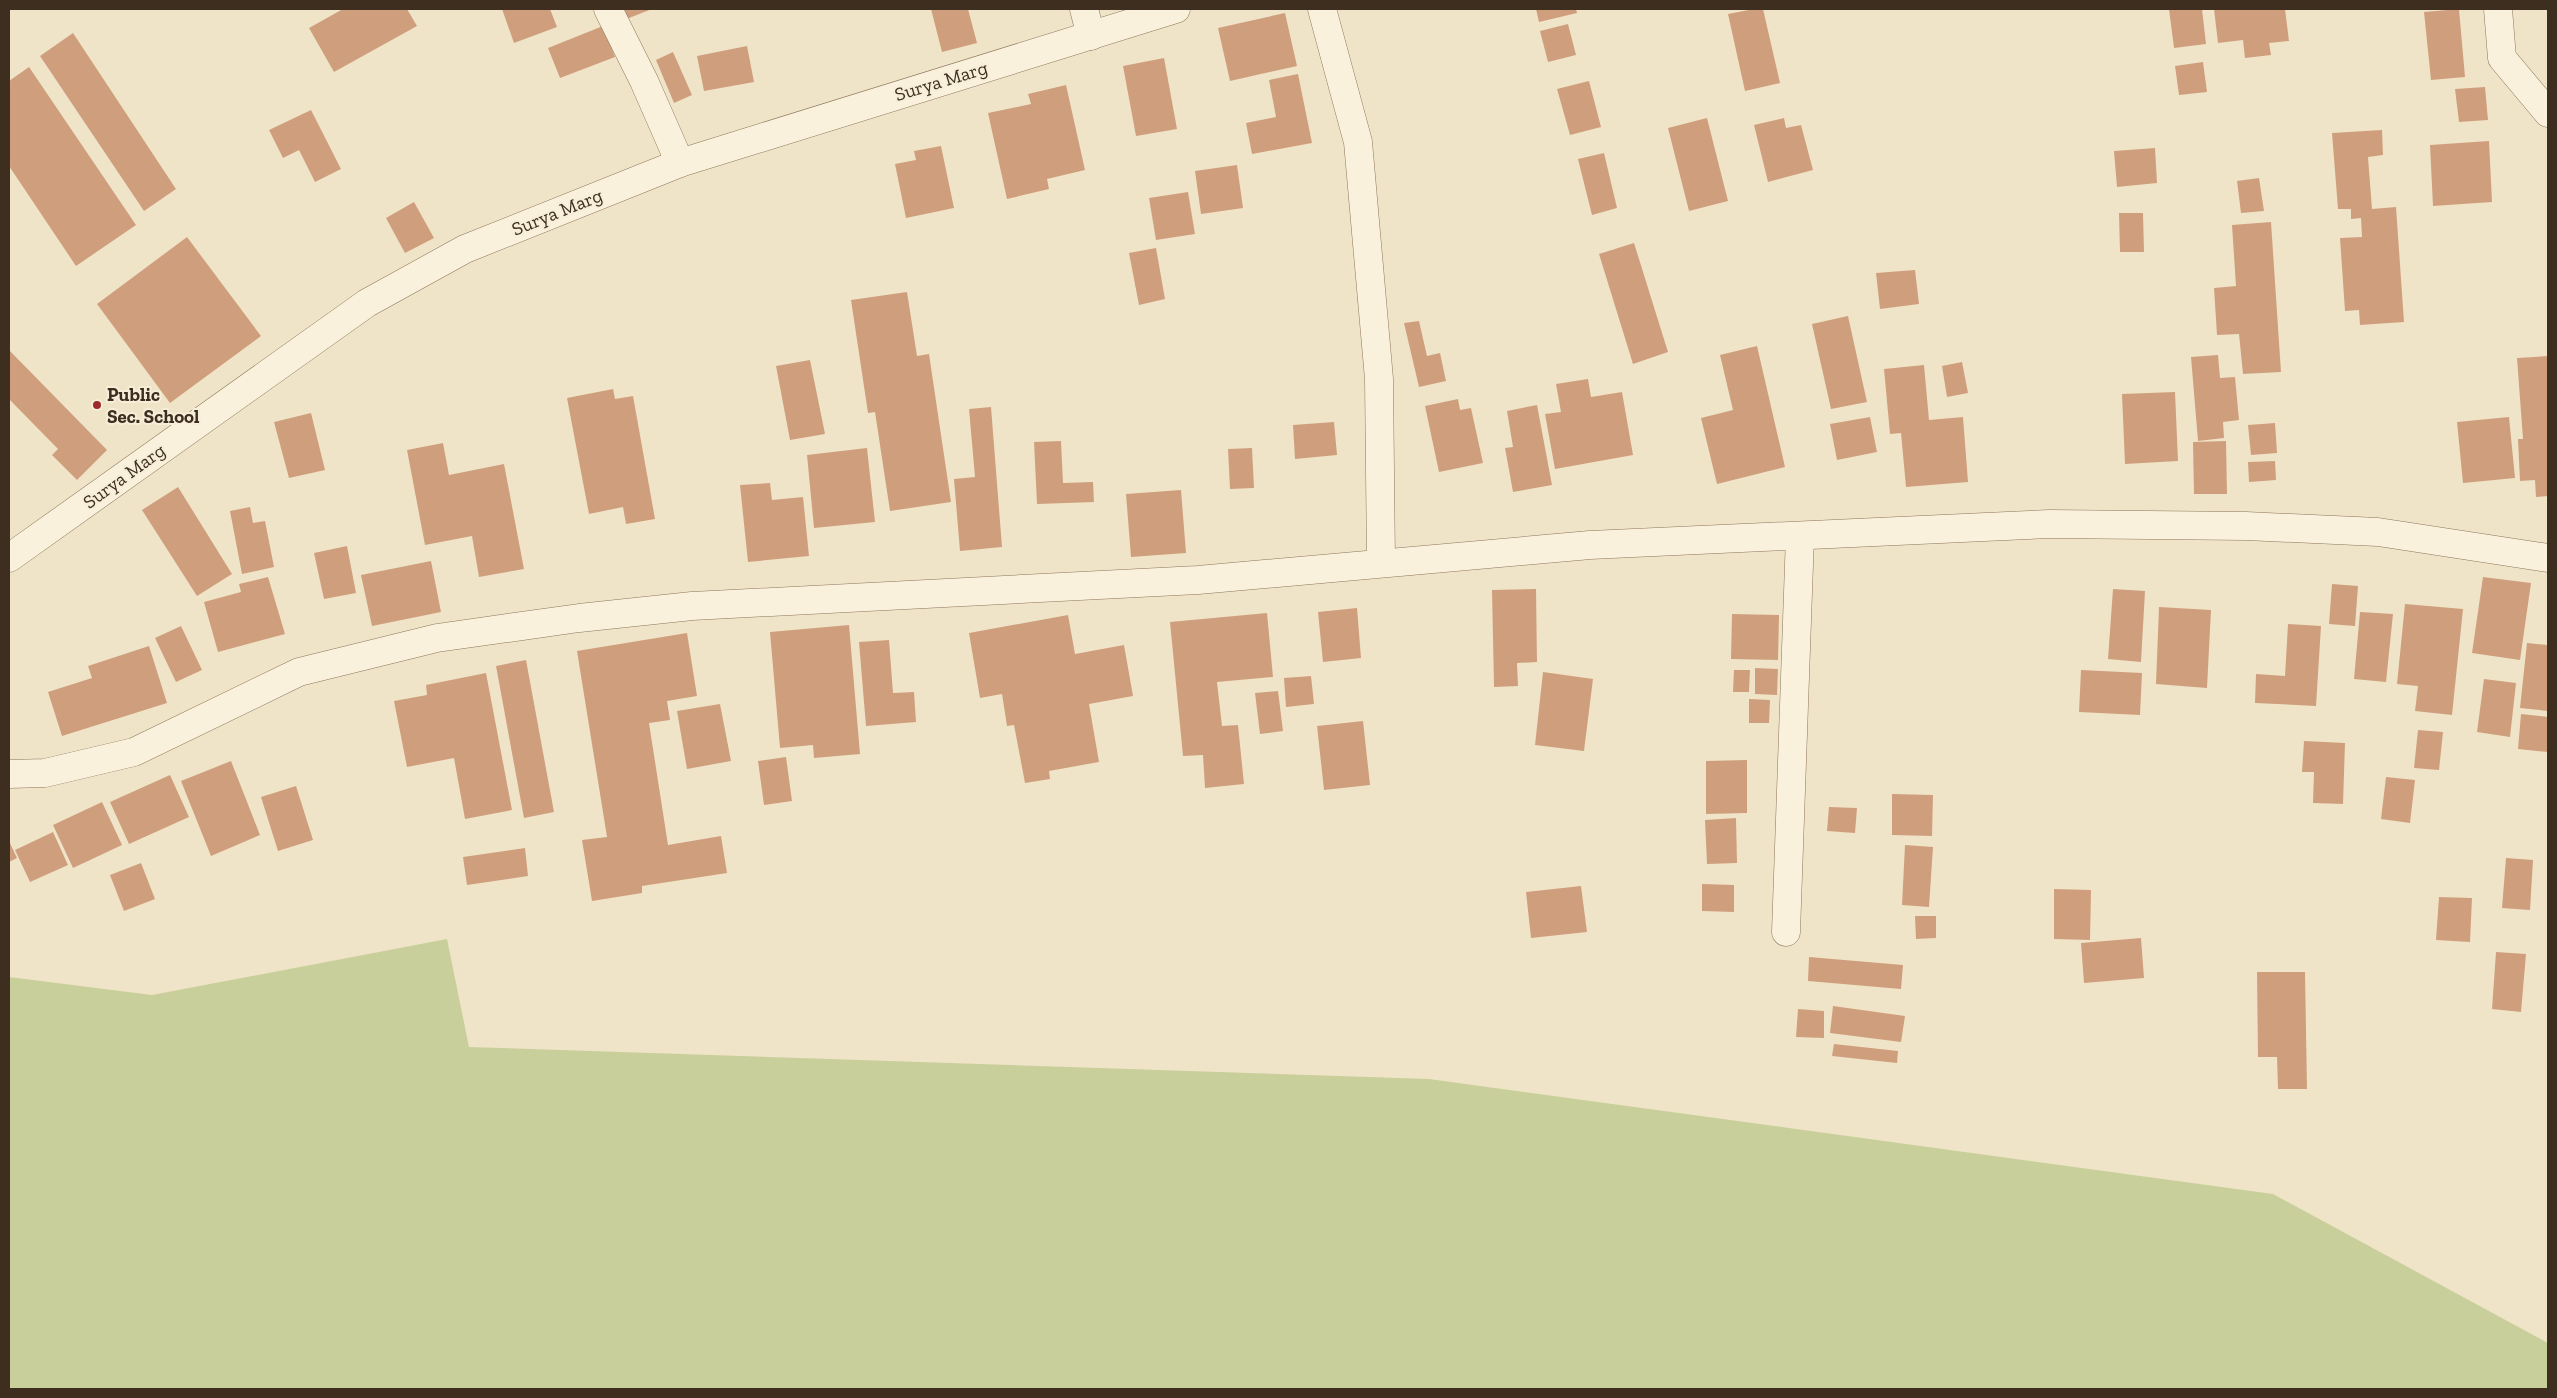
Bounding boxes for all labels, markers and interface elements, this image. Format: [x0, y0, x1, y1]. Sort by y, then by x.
street label: Surya Marg [892, 56, 991, 106]
street label: Surya Marg [508, 183, 606, 241]
place label: Public Sec. School [107, 383, 200, 428]
marker: Public Sec. School [91, 399, 103, 411]
street label: Surya Marg [78, 438, 170, 514]

